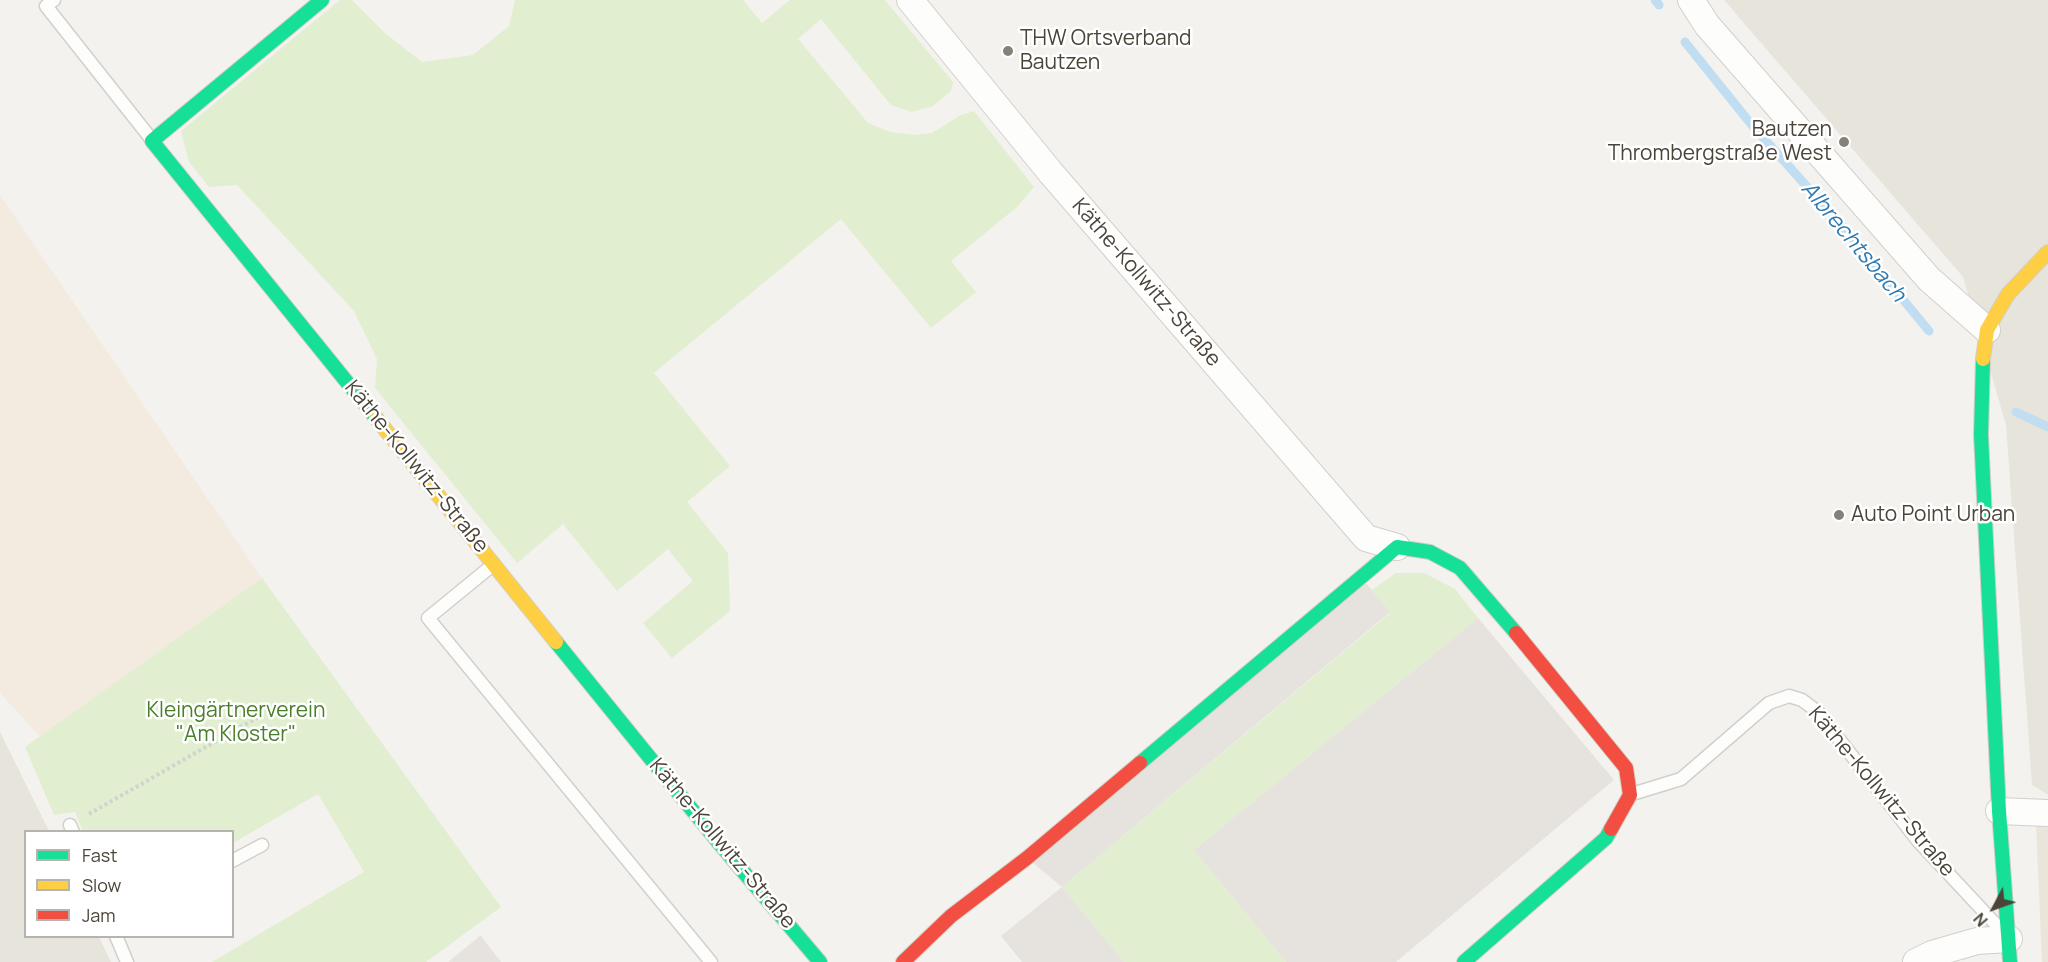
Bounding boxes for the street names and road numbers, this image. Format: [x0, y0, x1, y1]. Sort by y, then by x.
street label: Käthe-Kollwitz-Straße [1066, 194, 1226, 372]
street label: Käthe-Kollwitz-Straße [339, 376, 493, 558]
street label: Käthe-Kollwitz-Straße [1802, 702, 1960, 882]
street label: Käthe-Kollwitz-Straße [643, 754, 801, 934]

